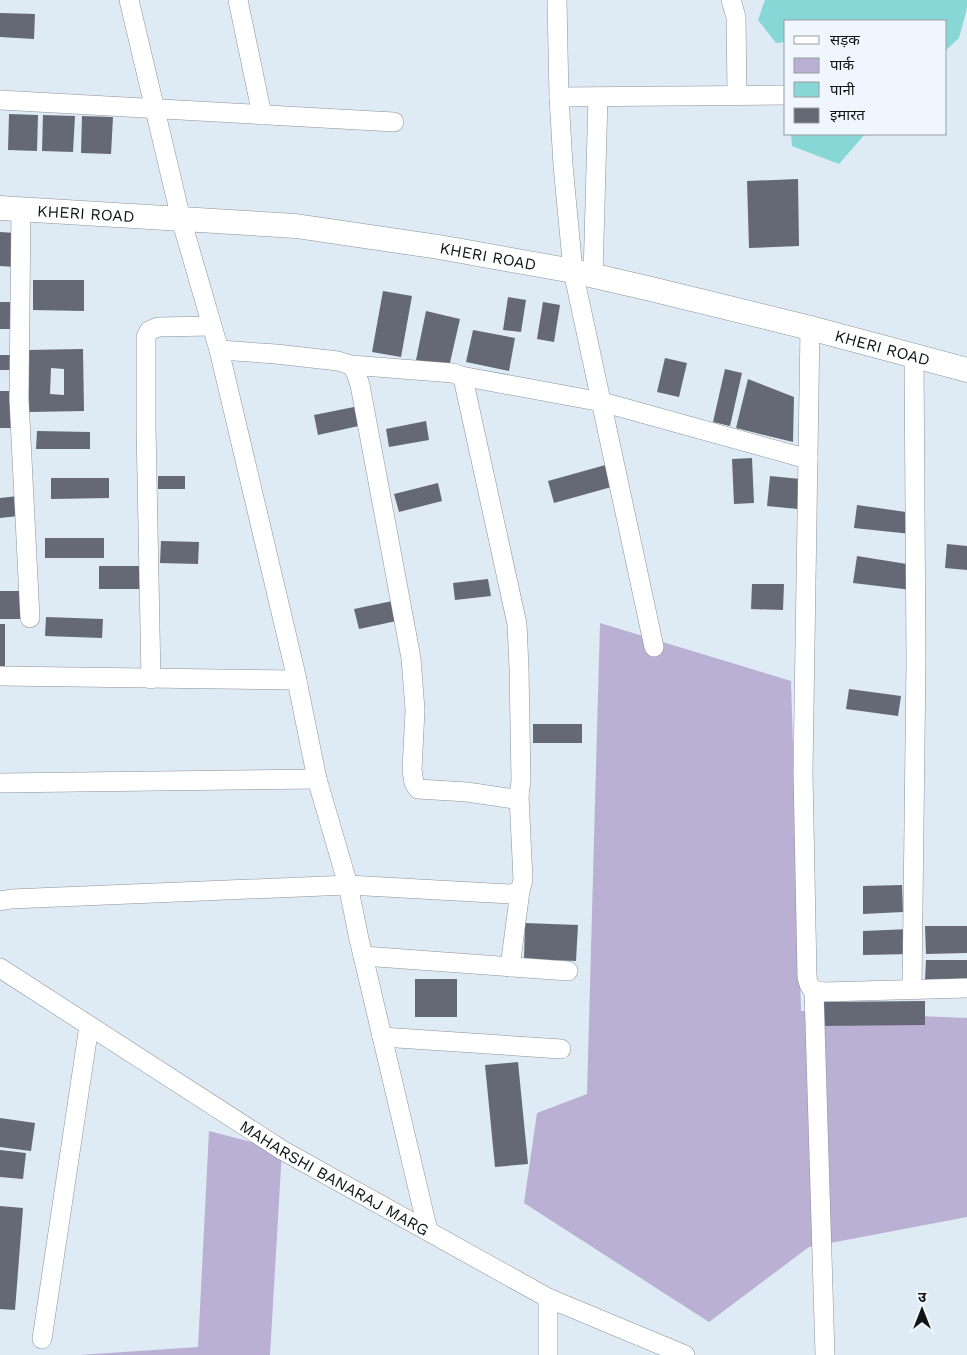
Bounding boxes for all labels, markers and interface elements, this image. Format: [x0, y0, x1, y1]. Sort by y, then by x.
legend [784, 20, 947, 135]
text: सड़क [830, 31, 860, 49]
text: पार्क [830, 56, 854, 74]
text: पानी [830, 81, 856, 99]
text: इमारत [830, 106, 865, 124]
street label: KHERI ROAD [37, 201, 135, 226]
street label: KHERI ROAD [438, 238, 538, 274]
street label: KHERI ROAD [833, 326, 932, 370]
street label: MAHARSHI BANARAJ MARG [236, 1116, 432, 1240]
north arrow [897, 1285, 947, 1335]
text: उ [918, 1289, 927, 1305]

